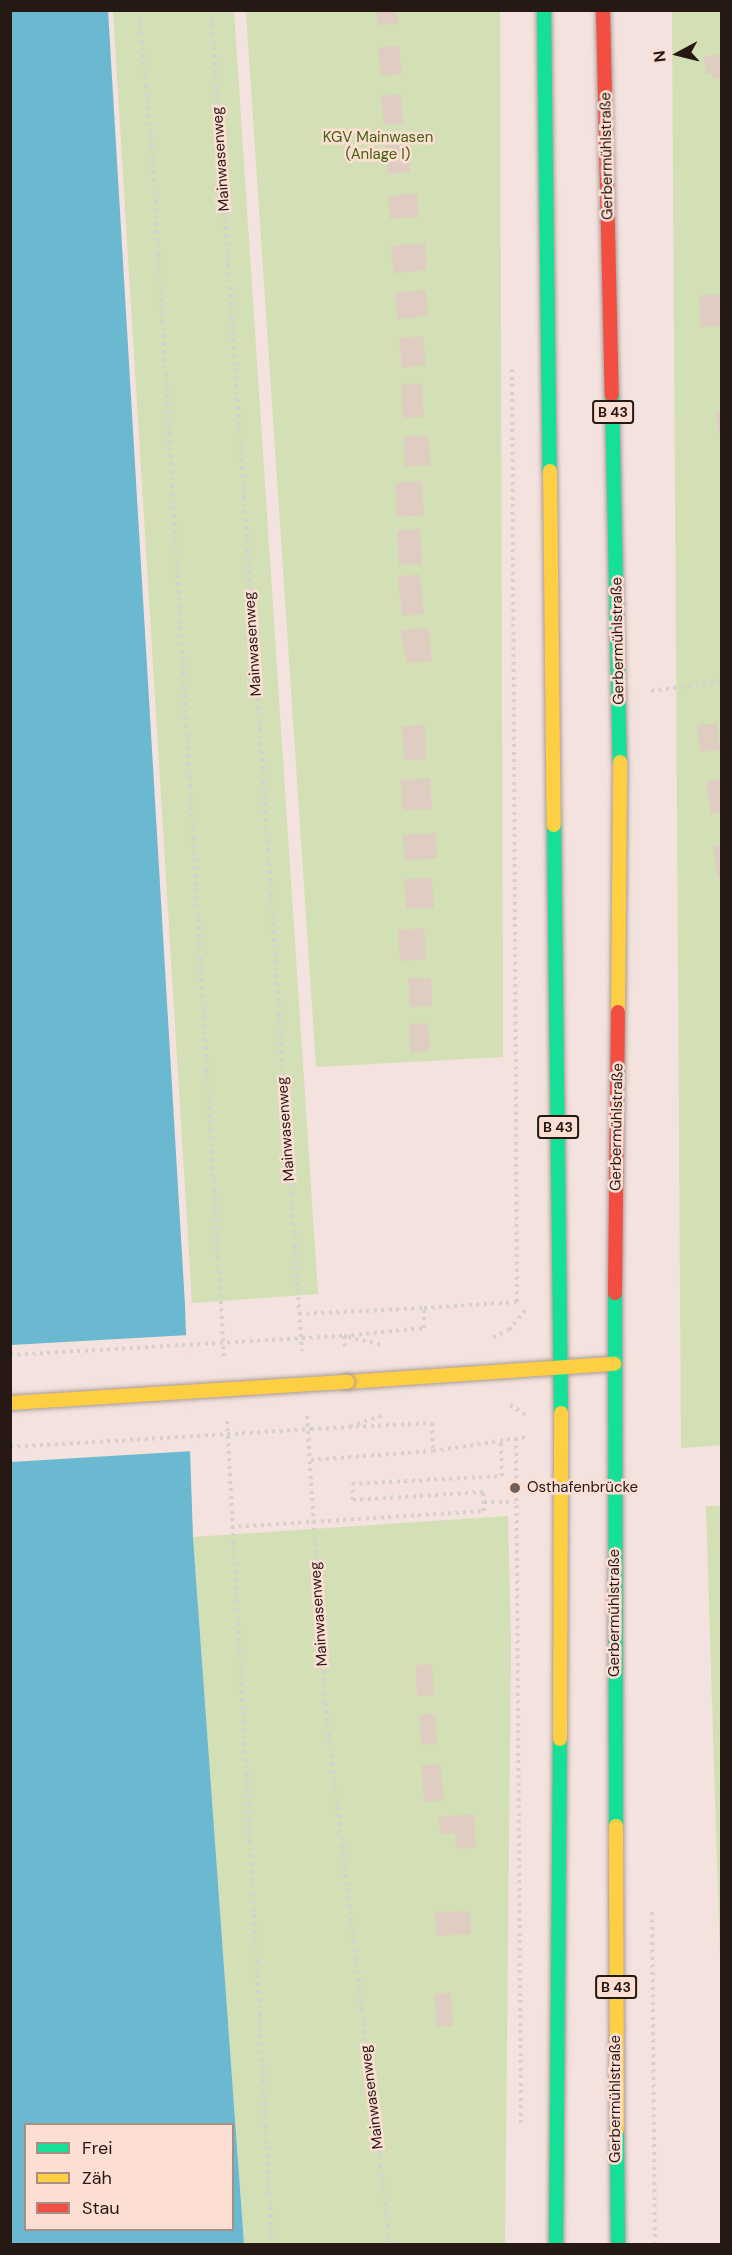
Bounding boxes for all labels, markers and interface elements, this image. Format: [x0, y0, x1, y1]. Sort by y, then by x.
north arrow [648, 24, 708, 84]
text: N [649, 49, 671, 63]
street label: Gerbermühlstraße [597, 92, 617, 220]
street label: Mainwasenweg [208, 106, 234, 212]
park label: KGV Mainwasen (Anlage I) [323, 128, 433, 163]
road number: B 43 [592, 401, 634, 423]
street label: Gerbermühlstraße [608, 577, 628, 705]
street label: Mainwasenweg [240, 591, 266, 697]
street label: Gerbermühlstraße [607, 1063, 627, 1191]
street label: Mainwasenweg [273, 1076, 299, 1182]
road number: B 43 [537, 1116, 579, 1138]
place label: Osthafenbrücke [527, 1479, 638, 1497]
marker: Osthafenbrücke [508, 1481, 522, 1495]
street label: Gerbermühlstraße [606, 1549, 624, 1677]
street label: Mainwasenweg [306, 1561, 332, 1667]
road number: B 43 [595, 1976, 637, 1998]
street label: Gerbermühlstraße [607, 2035, 625, 2163]
street label: Mainwasenweg [357, 2044, 387, 2150]
legend [24, 2123, 234, 2231]
text: Frei [82, 2136, 113, 2160]
text: Zäh [82, 2166, 112, 2190]
text: Stau [82, 2196, 120, 2220]

